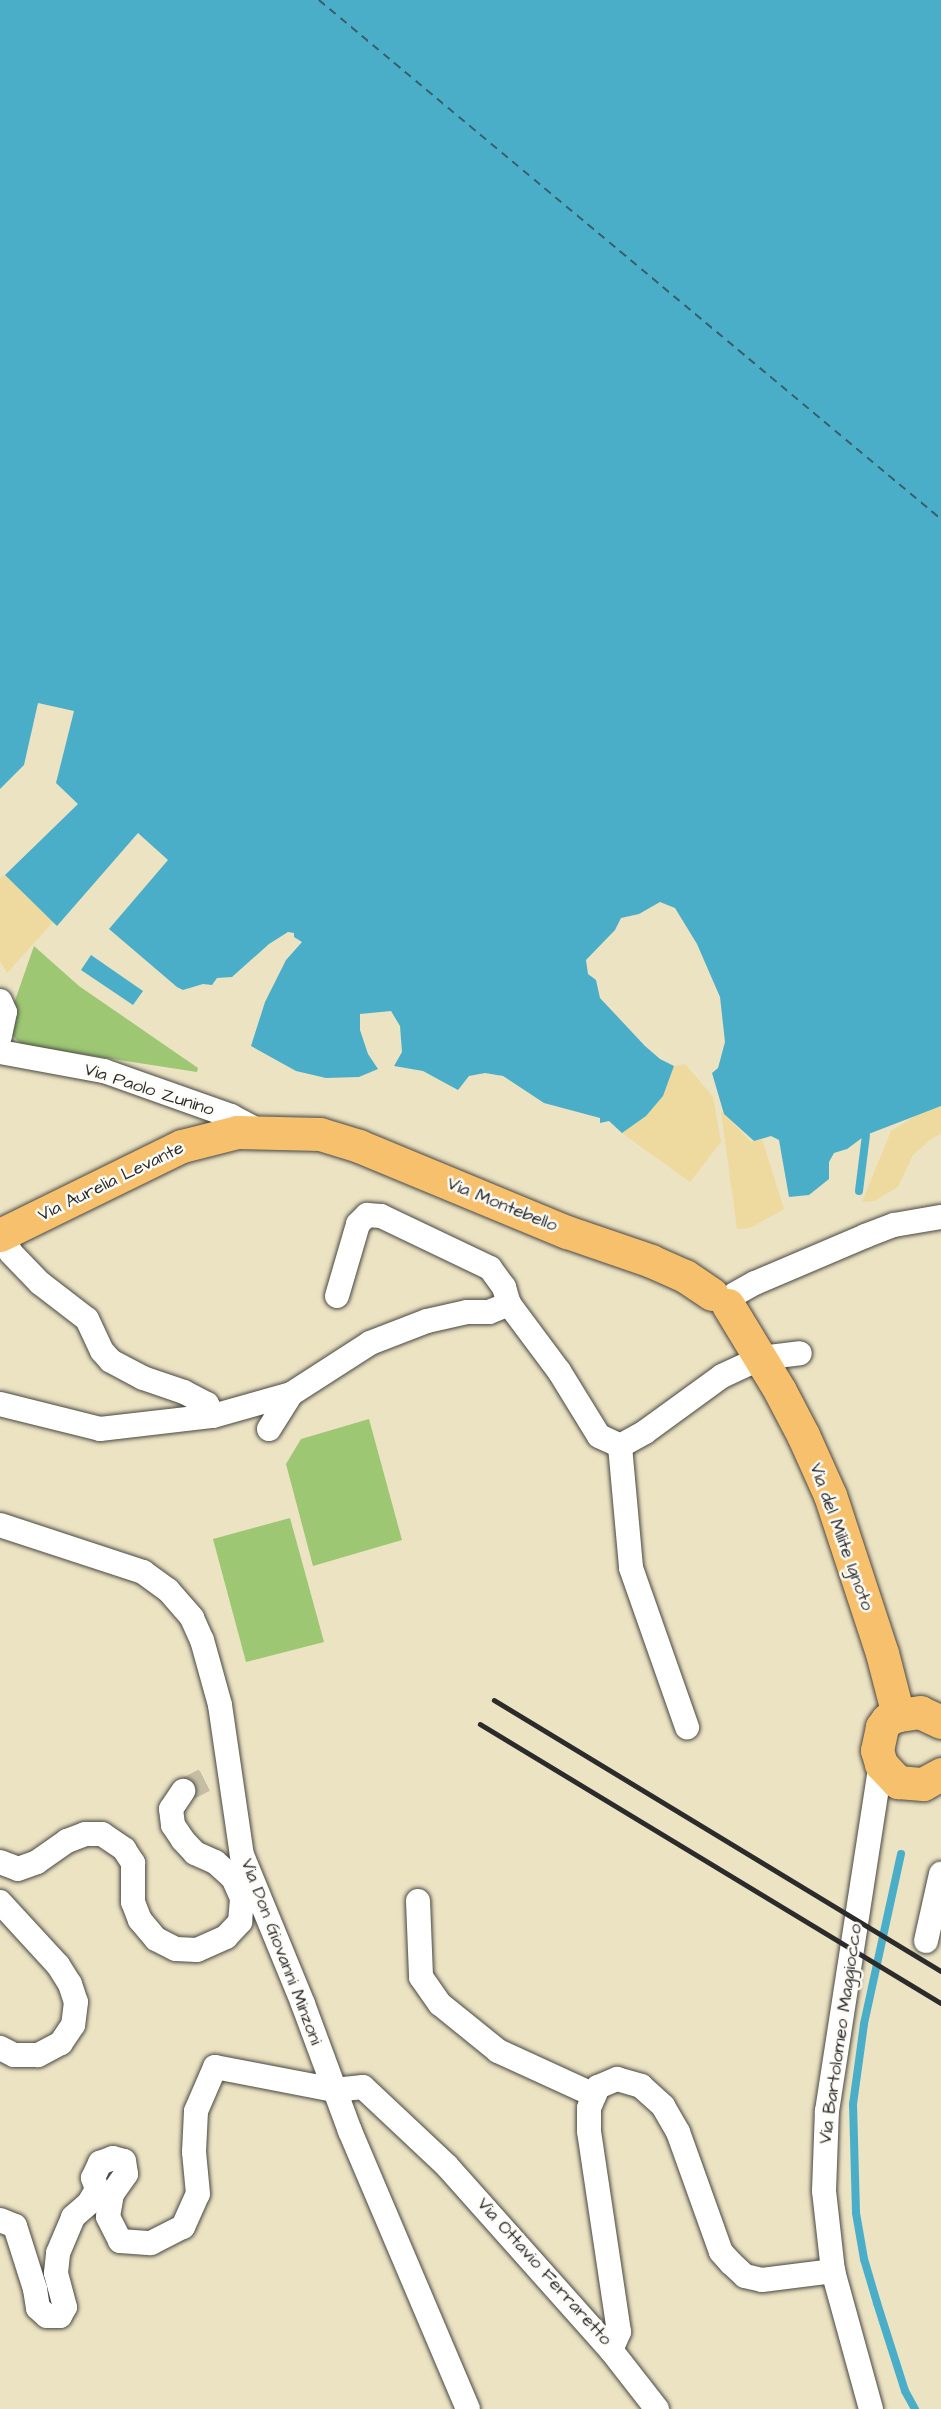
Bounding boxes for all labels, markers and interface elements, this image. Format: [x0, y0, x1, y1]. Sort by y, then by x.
street label: Via Paolo Zunino [81, 1059, 217, 1121]
street label: Via Aurelia Levante [35, 1137, 187, 1227]
street label: Via Montebello [444, 1173, 560, 1237]
street label: Via del Milite Ignoto [804, 1460, 878, 1614]
street label: Via Don Giovanni Minzoni [236, 1856, 326, 2048]
street label: Via Bartolomeo Maggiocco [815, 1923, 867, 2145]
street label: Via Ottavio Ferraretto [472, 2194, 616, 2350]

